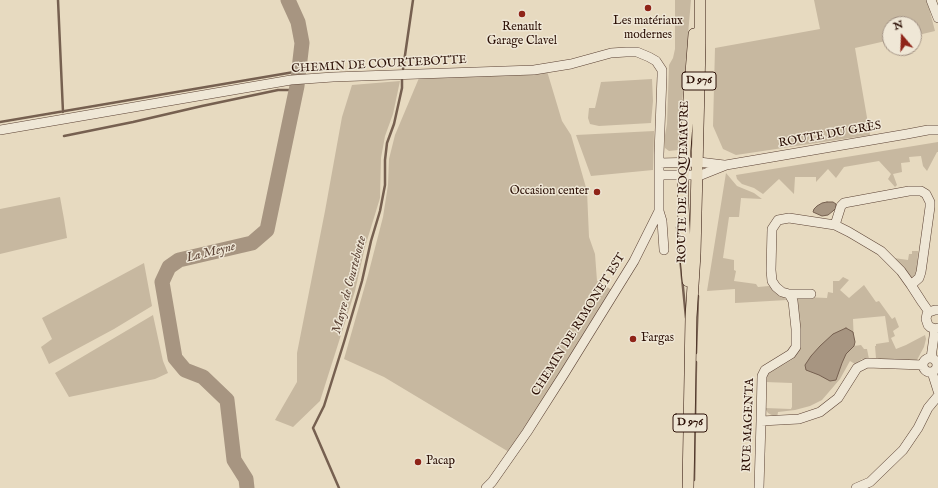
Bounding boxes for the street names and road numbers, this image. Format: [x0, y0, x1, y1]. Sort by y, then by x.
street label: CHEMIN DE COURTEBOTTE [291, 53, 467, 77]
road number: D 976 [682, 72, 716, 90]
street label: ROUTE DE ROQUEMAURE [675, 101, 693, 263]
street label: ROUTE DU GRÈS [778, 119, 882, 151]
street label: CHEMIN DE RIMONET EST [529, 251, 629, 399]
street label: RUE MAGENTA [740, 378, 758, 472]
road number: D 976 [673, 414, 707, 432]

